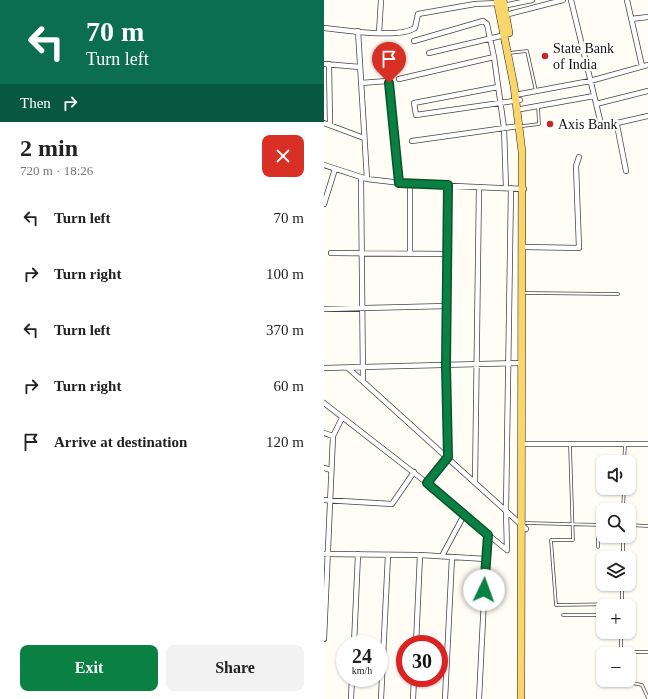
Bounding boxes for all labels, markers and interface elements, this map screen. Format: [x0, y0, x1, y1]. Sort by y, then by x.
icon: left [20, 16, 72, 68]
text: 70 m [86, 16, 144, 47]
place label: State Bank of India [553, 41, 614, 72]
pin [372, 42, 406, 83]
icon: arrive [378, 48, 400, 70]
text: Turn left [86, 49, 149, 69]
marker: State Bank of India [540, 51, 550, 61]
icon: right [59, 92, 81, 114]
text: Then [20, 95, 51, 111]
place label: Axis Bank [558, 117, 618, 132]
marker: Axis Bank [545, 119, 555, 129]
text: 2 min [20, 135, 78, 161]
button: close [262, 135, 304, 177]
text: 720 m · 18:26 [20, 163, 93, 178]
icon: left [20, 207, 42, 229]
text: Turn left [54, 210, 111, 226]
text: 70 m [274, 210, 304, 226]
icon: right [20, 263, 42, 285]
text: Turn right [54, 266, 121, 282]
text: 100 m [266, 266, 304, 282]
icon: left [20, 319, 42, 341]
text: Turn left [54, 322, 111, 338]
text: 370 m [266, 322, 304, 338]
icon: right [20, 375, 42, 397]
text: Turn right [54, 378, 121, 394]
text: 60 m [274, 378, 304, 394]
icon: arrive [20, 431, 42, 453]
text: Arrive at destination [54, 434, 187, 450]
text: 120 m [266, 434, 304, 450]
map controls [596, 455, 636, 687]
button: sound [596, 455, 636, 495]
button: search [596, 503, 636, 543]
button: layers [596, 551, 636, 591]
position arrow [463, 569, 505, 611]
button: + [596, 599, 636, 639]
speed limit sign: 30 [396, 635, 448, 687]
button: Exit [20, 645, 158, 691]
button: Share [166, 645, 304, 691]
text: 24 [352, 645, 372, 667]
button: − [596, 647, 636, 687]
text: km/h [352, 665, 372, 676]

